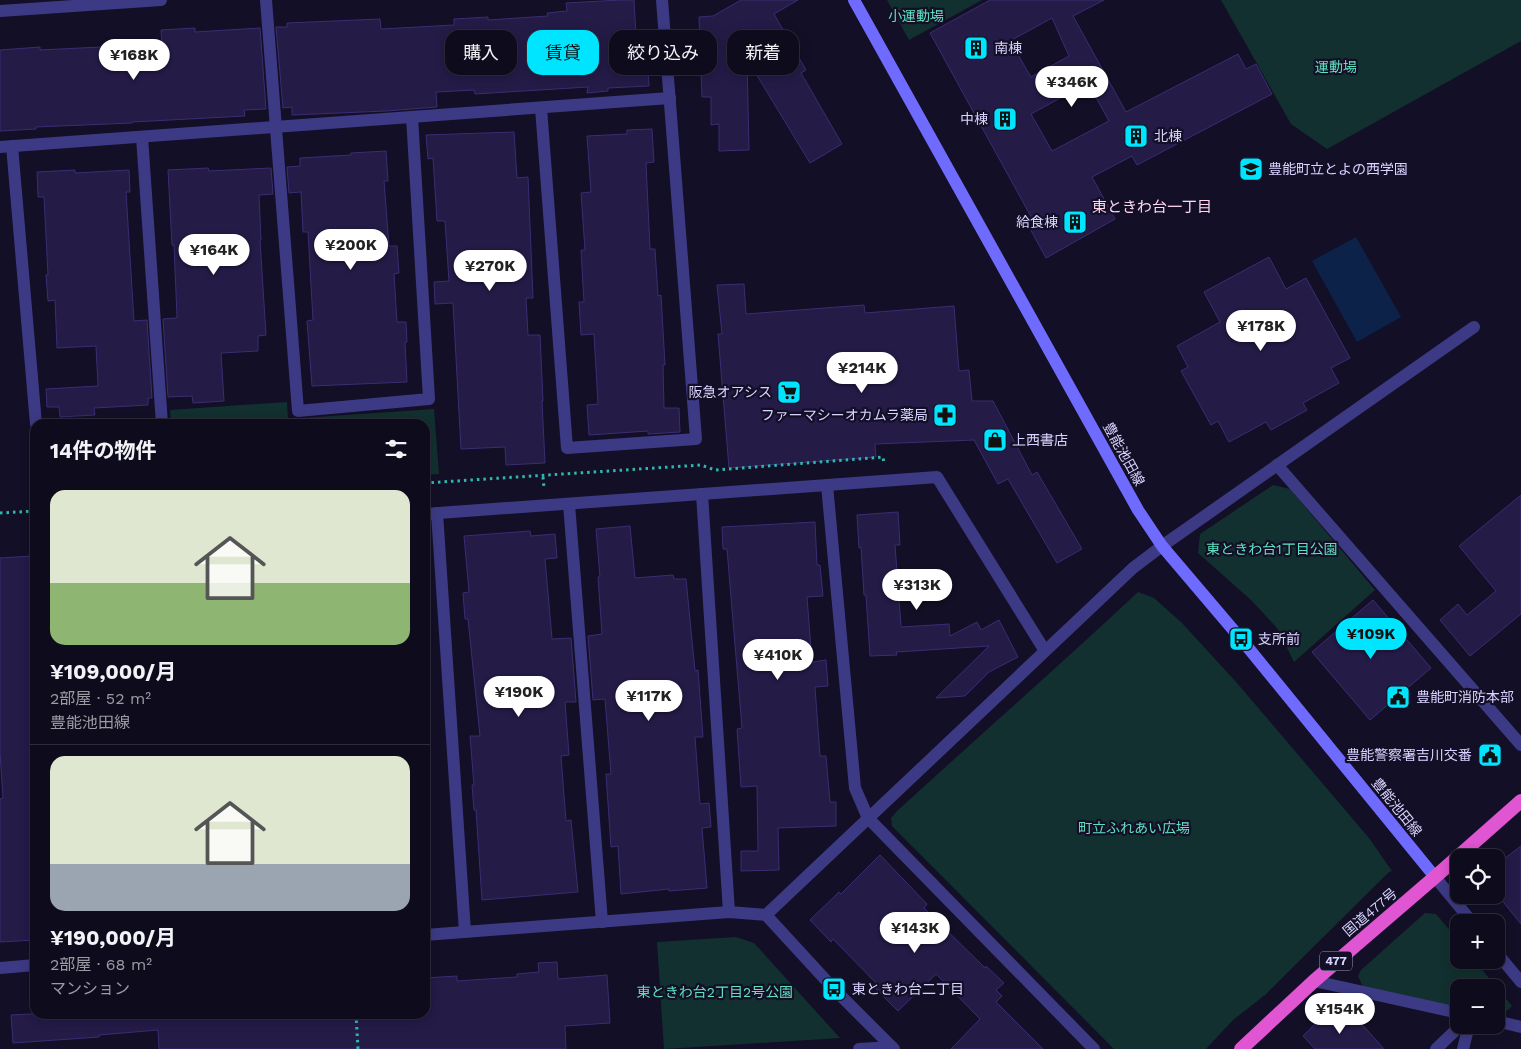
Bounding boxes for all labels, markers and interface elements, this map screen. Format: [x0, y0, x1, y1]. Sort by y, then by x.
park label: 小運動場 [888, 8, 944, 24]
chip: 購入 [445, 30, 517, 75]
chip: 賃貸 [527, 30, 599, 75]
chip: 絞り込み [609, 30, 717, 75]
chip: 新着 [727, 30, 799, 75]
building icon: 南棟 [963, 35, 989, 61]
pin: ¥168K [99, 38, 169, 81]
place label: 南棟 [994, 40, 1022, 56]
text: ¥168K [110, 45, 158, 64]
park label: 運動場 [1315, 59, 1357, 75]
pin: ¥346K [1037, 66, 1107, 108]
text: ¥346K [1046, 72, 1098, 91]
building icon: 中棟 [992, 106, 1018, 132]
place label: 中棟 [960, 111, 988, 127]
building icon: 北棟 [1123, 123, 1149, 149]
place label: 北棟 [1154, 128, 1182, 144]
school or university icon: 豊能町立とよの西学園 [1238, 156, 1264, 182]
place label: 豊能町立とよの西学園 [1268, 161, 1408, 177]
district label: 東ときわ台一丁目 [1092, 198, 1212, 216]
building icon: 給食棟 [1062, 209, 1088, 235]
place label: 給食棟 [1016, 214, 1058, 230]
pin: ¥200K [316, 228, 386, 271]
pin: ¥164K [179, 234, 249, 276]
text: ¥200K [325, 235, 377, 254]
text: ¥164K [190, 240, 238, 259]
pin: ¥270K [455, 250, 525, 292]
text: ¥270K [465, 256, 515, 275]
pin: ¥178K [1226, 310, 1296, 352]
text: ¥178K [1237, 316, 1285, 335]
pin: ¥214K [827, 352, 897, 394]
text: ¥214K [838, 358, 886, 377]
supermarket icon: 阪急オアシス [776, 379, 802, 405]
place label: 阪急オアシス [689, 384, 772, 400]
pharmacy icon: ファーマシーオカムラ薬局 [932, 402, 958, 428]
place label: ファーマシーオカムラ薬局 [761, 407, 928, 423]
street label: 豊能池田線 [1100, 420, 1148, 488]
shop icon: 上西書店 [982, 427, 1008, 453]
place label: 上西書店 [1012, 432, 1068, 448]
icon: filters [382, 435, 410, 463]
text: 14件の物件 [50, 438, 157, 463]
icon: home [185, 523, 275, 613]
park label: 東ときわ台1丁目公園 [1206, 541, 1338, 557]
pin: ¥313K [882, 568, 952, 611]
text: ¥313K [893, 575, 941, 594]
pin: ¥109K [1336, 618, 1406, 660]
text: ¥109K [1347, 624, 1395, 643]
bus stop icon: 支所前 [1228, 626, 1254, 652]
place label: 支所前 [1258, 631, 1300, 647]
pin: ¥410K [743, 638, 813, 681]
text: ¥410K [754, 645, 802, 664]
text: ¥109,000/月 [50, 659, 176, 684]
pin: ¥190K [484, 676, 554, 718]
pin: ¥117K [614, 680, 684, 722]
text: ¥190K [495, 682, 543, 701]
public building icon: 豊能町消防本部 [1385, 684, 1411, 710]
text: ¥117K [626, 686, 672, 705]
text: 2部屋 · 52 m² [50, 689, 151, 708]
place label: 豊能町消防本部 [1416, 689, 1514, 705]
text: 豊能池田線 [50, 713, 130, 732]
public building icon: 豊能警察署吉川交番 [1477, 742, 1503, 768]
place label: 豊能警察署吉川交番 [1346, 747, 1472, 763]
street label: 豊能池田線 [1369, 775, 1425, 839]
icon: home [185, 788, 275, 878]
park label: 町立ふれあい広場 [1078, 820, 1190, 836]
map controls [1450, 849, 1505, 1034]
button: locate [1450, 849, 1505, 904]
street label: 国道477号 [1340, 885, 1400, 939]
pin: ¥143K [880, 912, 950, 954]
button: + [1450, 914, 1505, 969]
text: ¥143K [891, 918, 939, 937]
text: ¥190,000/月 [50, 925, 176, 950]
road number: 477 [1320, 951, 1352, 970]
text: 2部屋 · 68 m² [50, 955, 152, 974]
bus stop icon: 東ときわ台二丁目 [821, 976, 847, 1002]
text: マンション [50, 979, 130, 998]
button: − [1450, 979, 1505, 1034]
place label: 東ときわ台二丁目 [852, 981, 964, 997]
park label: 東ときわ台2丁目2号公園 [637, 984, 793, 1000]
pin: ¥154K [1305, 992, 1375, 1035]
text: ¥154K [1316, 999, 1364, 1018]

